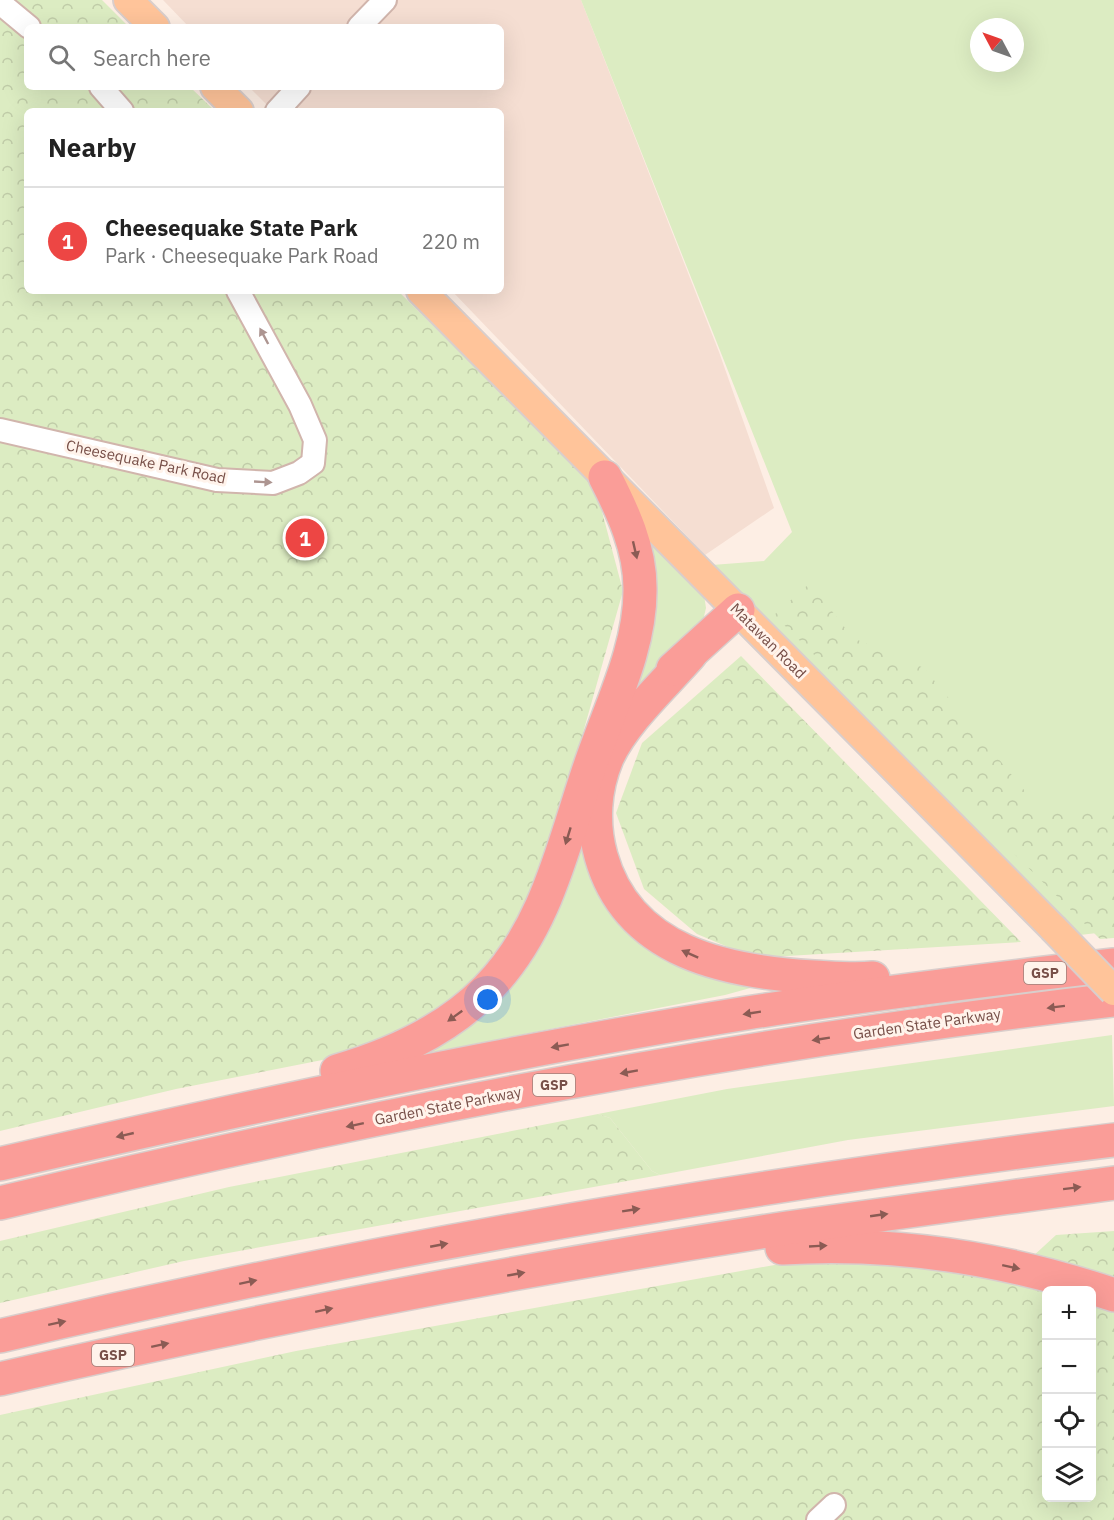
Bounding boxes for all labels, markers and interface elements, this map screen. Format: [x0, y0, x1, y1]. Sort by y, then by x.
north arrow [970, 18, 1024, 72]
search box [24, 24, 504, 90]
icon: search [45, 41, 78, 74]
text: Search here [93, 43, 211, 72]
text: Nearby [48, 130, 136, 164]
text: Cheesequake State Park [105, 213, 358, 242]
text: 1 [62, 228, 74, 255]
text: 220 m [422, 228, 480, 255]
text: Park · Cheesequake Park Road [105, 242, 379, 269]
one-way arrow [259, 328, 269, 345]
street label: Cheesequake Park Road [64, 435, 228, 488]
one-way arrow [253, 478, 272, 487]
pin: 1 [286, 516, 324, 560]
one-way arrow [631, 541, 640, 560]
street label: Matawan Road [727, 599, 810, 682]
one-way arrow [562, 827, 572, 845]
one-way arrow [681, 949, 699, 959]
road number: GSP [1024, 962, 1066, 984]
your location [473, 985, 502, 1014]
one-way arrow [1046, 1002, 1065, 1012]
street label: Garden State Parkway [852, 1004, 1003, 1043]
one-way arrow [742, 1008, 761, 1017]
one-way arrow [448, 1009, 463, 1021]
one-way arrow [812, 1035, 831, 1044]
one-way arrow [550, 1042, 569, 1051]
one-way arrow [619, 1067, 638, 1076]
road number: GSP [533, 1074, 575, 1096]
street label: Garden State Parkway [373, 1082, 523, 1129]
one-way arrow [345, 1121, 364, 1130]
one-way arrow [116, 1130, 134, 1140]
one-way arrow [1062, 1184, 1081, 1193]
one-way arrow [622, 1206, 641, 1215]
one-way arrow [869, 1210, 888, 1219]
one-way arrow [430, 1240, 449, 1249]
one-way arrow [808, 1242, 827, 1251]
one-way arrow [1002, 1263, 1021, 1272]
one-way arrow [506, 1270, 525, 1279]
one-way arrow [238, 1277, 257, 1286]
map controls [1042, 1286, 1096, 1502]
button: + [1042, 1286, 1096, 1340]
one-way arrow [315, 1305, 334, 1314]
one-way arrow [48, 1318, 67, 1327]
one-way arrow [150, 1339, 169, 1349]
button: − [1042, 1340, 1096, 1394]
road number: GSP [92, 1344, 134, 1366]
button: locate [1042, 1394, 1096, 1448]
button: layers [1042, 1448, 1096, 1502]

